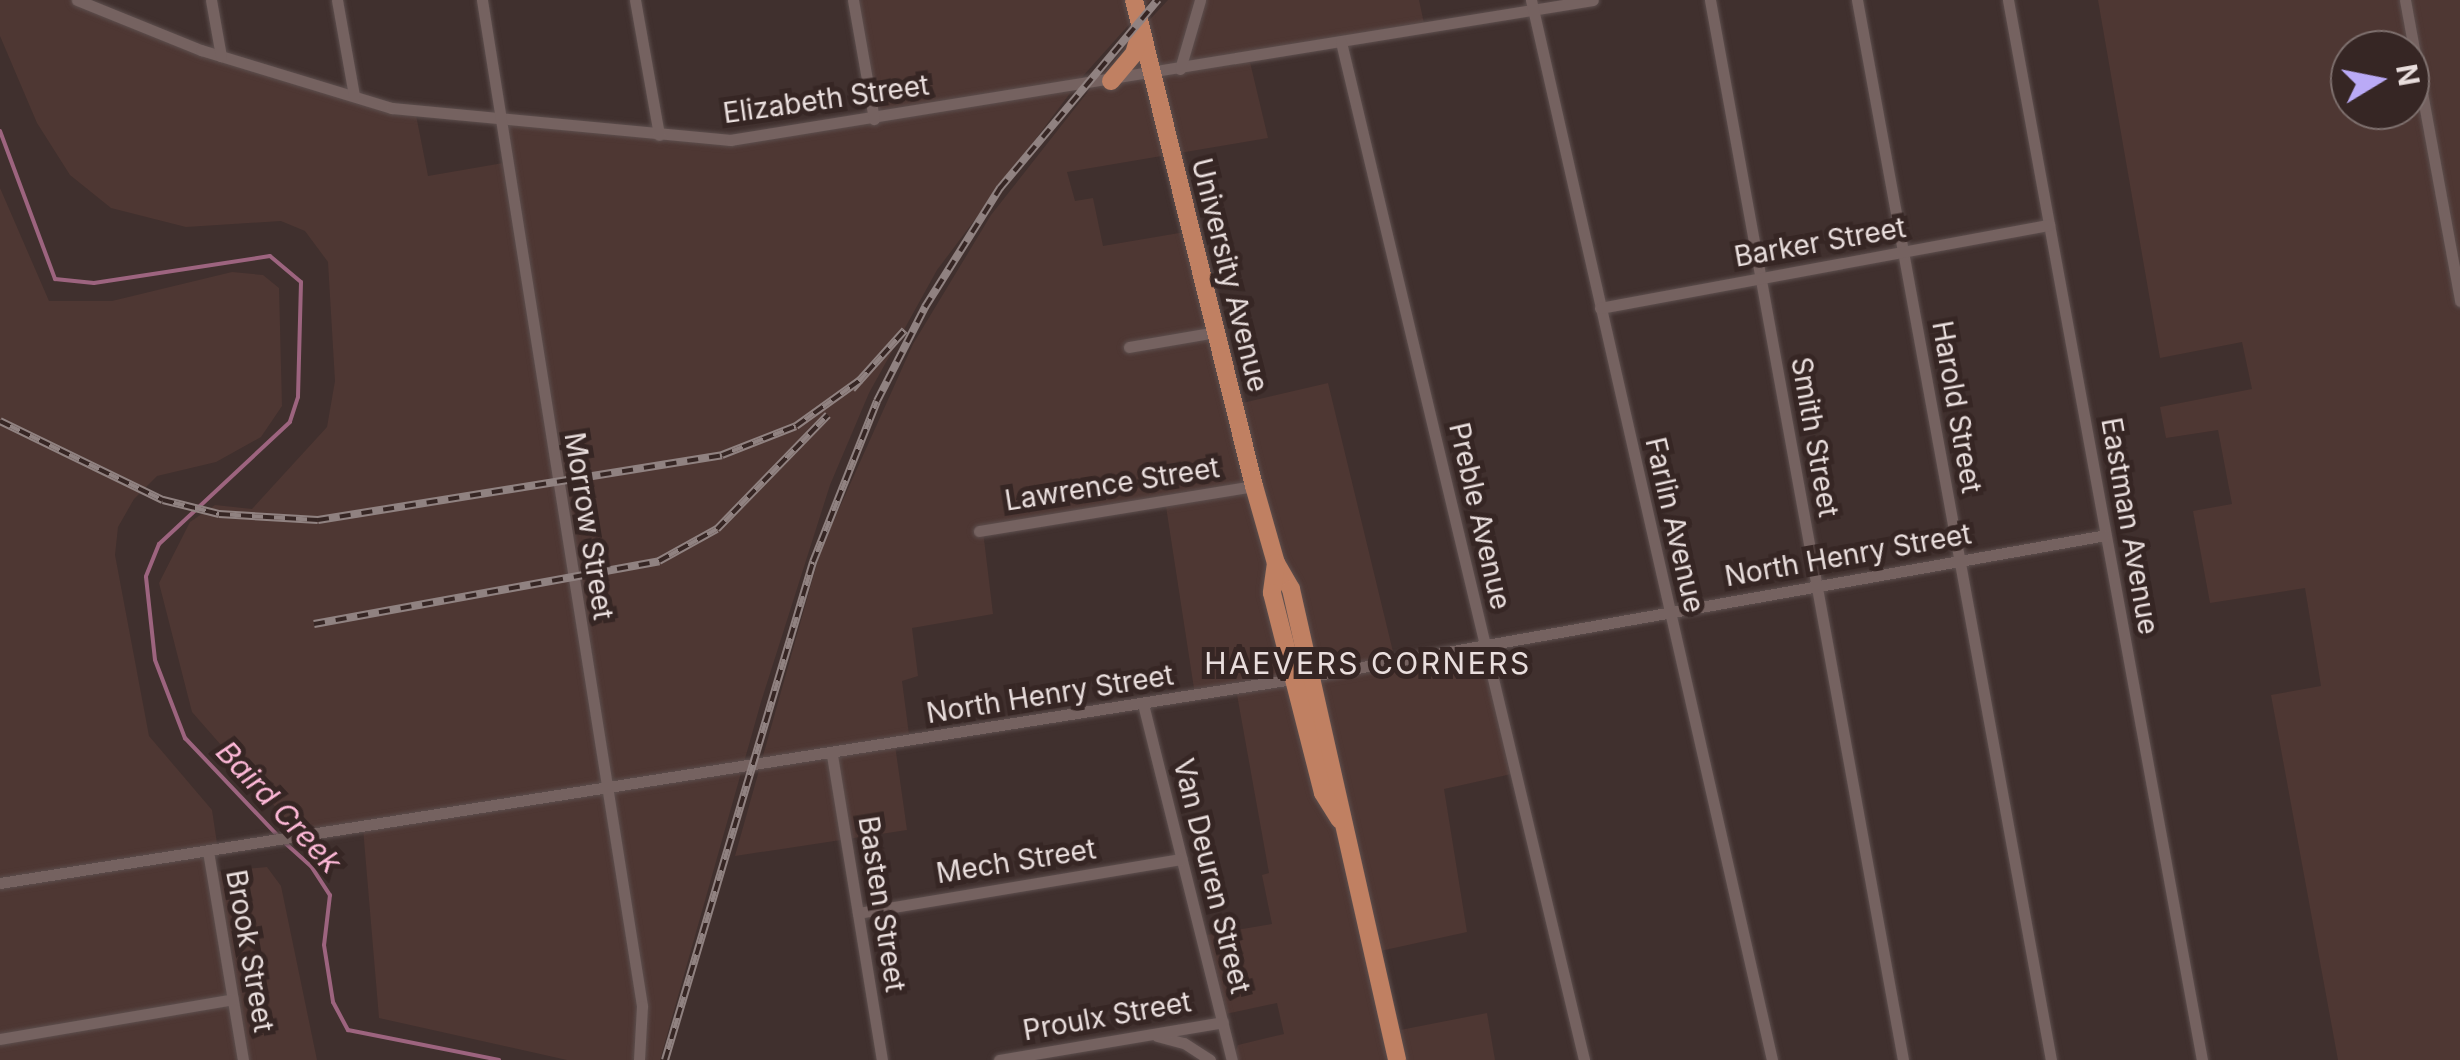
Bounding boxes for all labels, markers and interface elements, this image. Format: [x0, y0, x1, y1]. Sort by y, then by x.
north arrow [2330, 30, 2430, 130]
text: N [2389, 62, 2426, 89]
street label: Elizabeth Street [721, 68, 931, 130]
street label: University Avenue [1185, 155, 1275, 395]
street label: Barker Street [1732, 210, 1908, 274]
street label: Harold Street [1925, 318, 1989, 496]
street label: Smith Street [1784, 354, 1846, 520]
street label: Eastman Avenue [2094, 415, 2166, 637]
street label: Preble Avenue [1442, 419, 1518, 613]
street label: Morrow Street [558, 430, 620, 622]
street label: Farlin Avenue [1639, 434, 1711, 616]
street label: Lawrence Street [1002, 450, 1222, 518]
street label: North Henry Street [1722, 517, 1974, 593]
district label: HAEVERS CORNERS [1204, 645, 1532, 681]
street label: North Henry Street [924, 658, 1176, 730]
water label: Baird Creek [209, 734, 349, 880]
street label: Van Deuren Street [1167, 755, 1257, 997]
street label: Basten Street [852, 814, 912, 994]
street label: Mech Street [934, 832, 1098, 890]
street label: Brook Street [219, 867, 281, 1035]
street label: Proulx Street [1020, 985, 1194, 1047]

